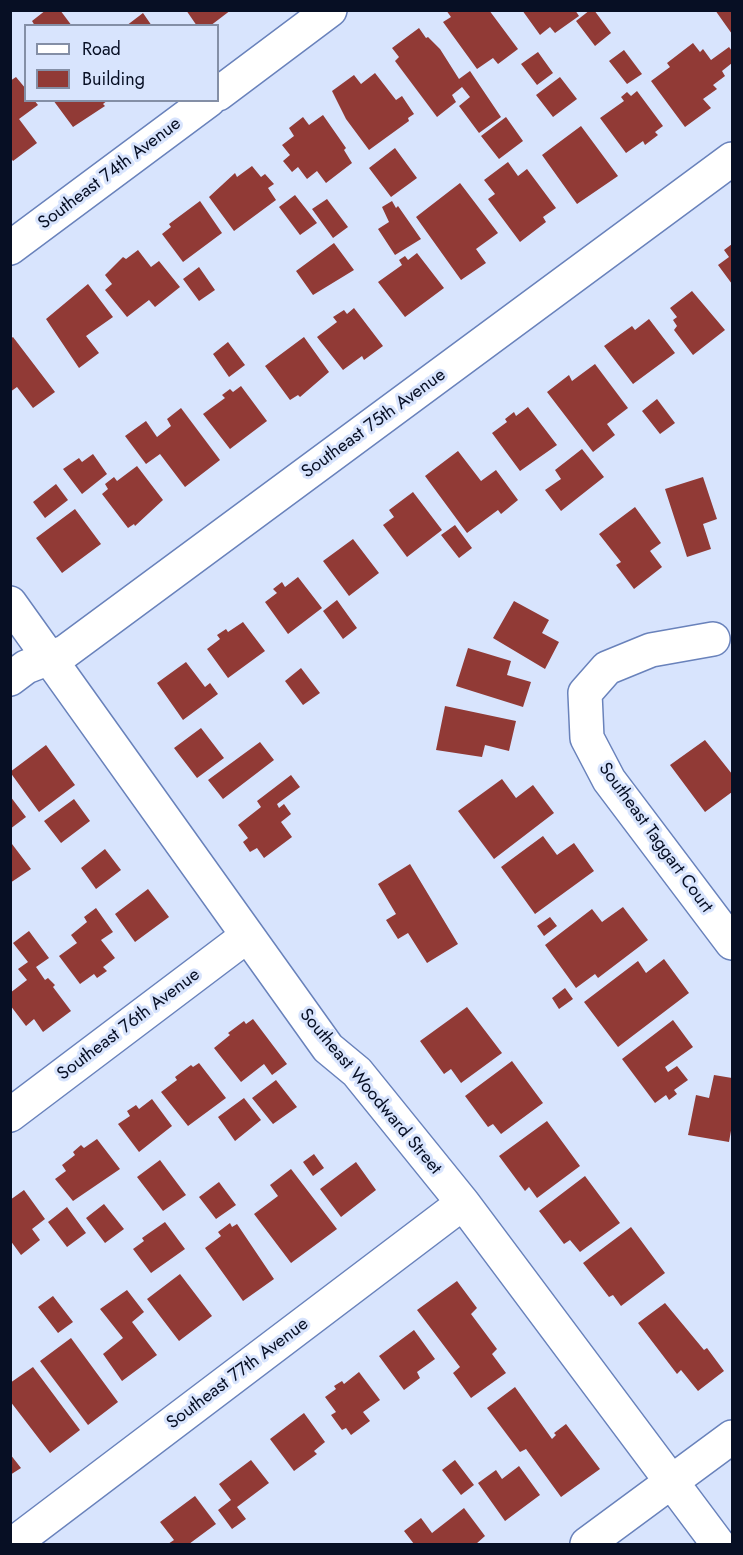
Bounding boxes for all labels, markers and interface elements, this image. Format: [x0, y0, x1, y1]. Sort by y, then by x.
legend [24, 24, 219, 102]
text: Road [82, 36, 121, 62]
text: Building [82, 66, 145, 92]
street label: Southeast 74th Avenue [34, 113, 186, 235]
street label: Southeast 75th Avenue [298, 365, 450, 483]
street label: Southeast Taggart Court [593, 759, 717, 917]
street label: Southeast 76th Avenue [53, 964, 205, 1086]
street label: Southeast Woodward Street [294, 1005, 446, 1179]
street label: Southeast 77th Avenue [163, 1314, 313, 1434]

